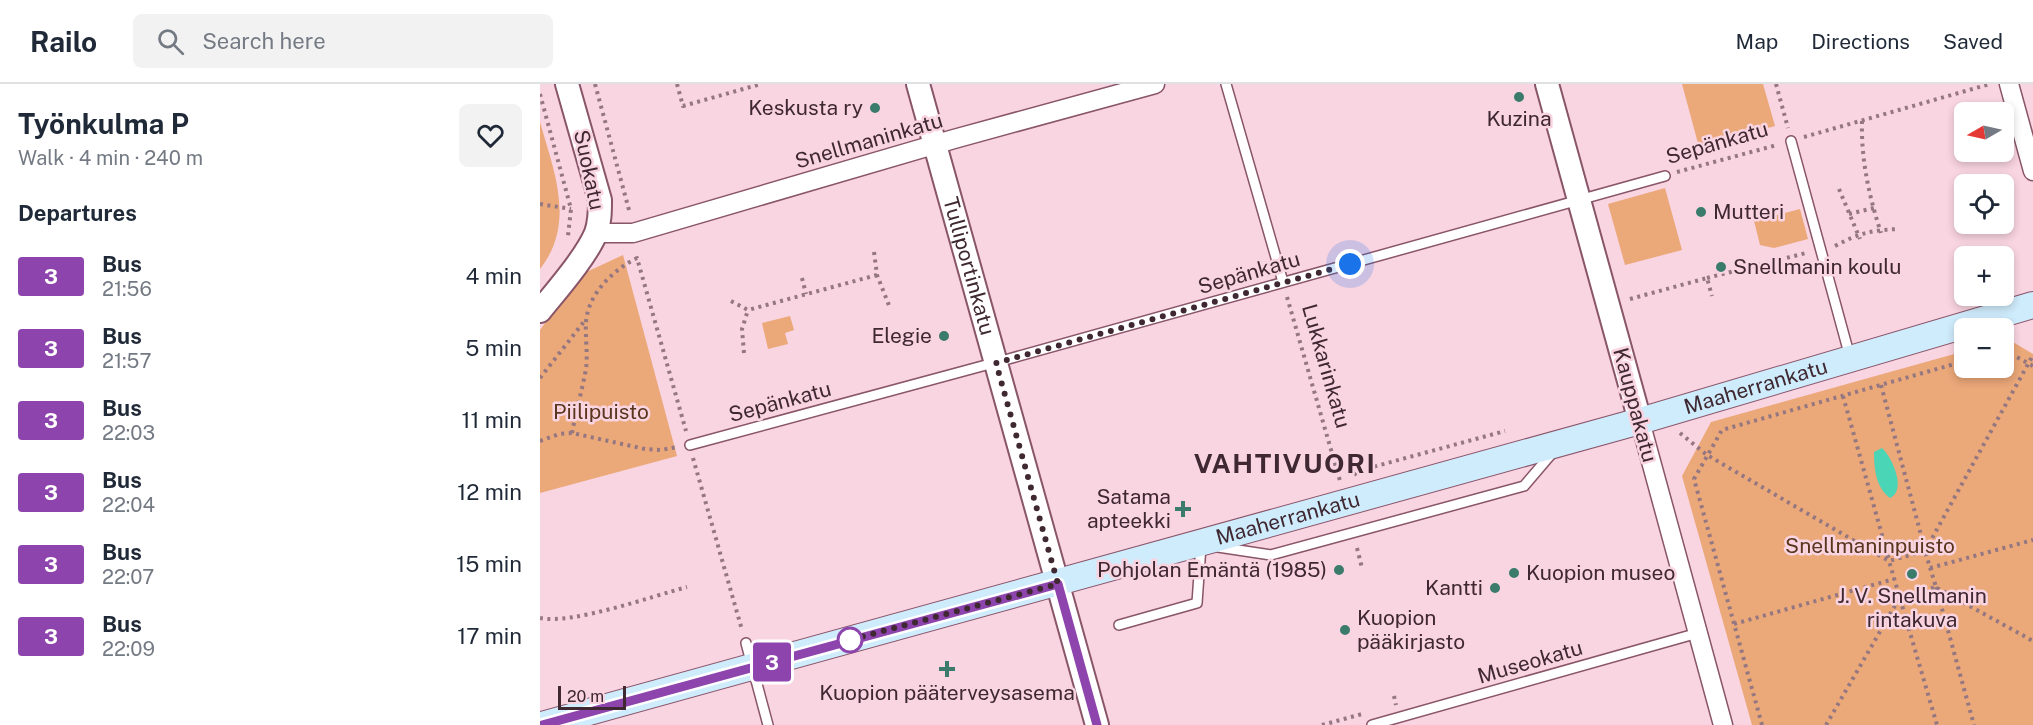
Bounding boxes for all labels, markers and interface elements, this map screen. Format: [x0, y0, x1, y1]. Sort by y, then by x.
search box [133, 14, 553, 68]
text: Railo [30, 25, 97, 58]
icon: search [154, 25, 187, 58]
text: Search here [202, 28, 326, 54]
text: Map [1736, 29, 1778, 54]
text: Directions [1811, 29, 1910, 54]
text: Saved [1943, 29, 2003, 54]
marker: Kuzina [1512, 90, 1526, 104]
place label: Keskusta ry [748, 95, 863, 120]
marker: Keskusta ry [868, 101, 882, 115]
north arrow [1954, 102, 2014, 162]
map controls [1954, 102, 2014, 378]
button: heart [459, 104, 522, 167]
place label: Kuzina [1487, 106, 1552, 131]
text: Työnkulma P [18, 107, 189, 140]
street label: Snellmaninkatu [792, 107, 946, 174]
street label: Sepänkatu [1663, 116, 1771, 169]
street label: Suokatu [569, 128, 610, 212]
text: Walk · 4 min · 240 m [18, 146, 203, 170]
button: locate [1954, 174, 2014, 234]
street label: Tulliportinkatu [938, 194, 1000, 338]
place label: Mutteri [1713, 199, 1784, 224]
text: Departures [18, 200, 137, 226]
marker: Mutteri [1694, 205, 1708, 219]
street label: Sepänkatu [1195, 246, 1303, 299]
button: + [1954, 246, 2014, 306]
your location [1335, 249, 1365, 279]
text: Bus [102, 251, 142, 277]
place label: Snellmanin koulu [1733, 254, 1901, 279]
marker: Snellmanin koulu [1714, 260, 1728, 274]
text: 4 min [466, 263, 522, 289]
text: 3 [44, 264, 58, 289]
text: 21:56 [102, 277, 152, 301]
street label: Lukkarinkatu [1297, 301, 1356, 431]
button: − [1954, 318, 2014, 378]
text: Bus [102, 323, 142, 349]
place label: Elegie [871, 323, 932, 348]
marker: Elegie [937, 329, 951, 343]
text: 5 min [465, 335, 522, 361]
text: 3 [44, 336, 58, 361]
street label: Kauppakatu [1608, 345, 1663, 465]
text: 21:57 [102, 349, 151, 373]
street label: Maaherrankatu [1681, 353, 1830, 419]
street label: Sepänkatu [726, 376, 834, 427]
text: Bus [102, 395, 142, 421]
park label: Piilipuisto [553, 399, 649, 424]
text: 11 min [461, 407, 522, 433]
text: 3 [44, 408, 58, 433]
text: 22:03 [102, 421, 155, 445]
district label: VAHTIVUORI [1194, 447, 1376, 479]
text: Bus [102, 467, 142, 493]
text: 12 min [457, 479, 522, 505]
text: 3 [44, 480, 58, 505]
place label: Satama apteekki [1087, 484, 1171, 533]
street label: Maaherrankatu [1213, 486, 1363, 550]
text: 22:04 [102, 493, 155, 517]
marker: Satama apteekki [1176, 502, 1190, 516]
park label: Snellmaninpuisto [1785, 533, 1955, 558]
text: Bus [102, 539, 142, 565]
text: 15 min [456, 551, 522, 577]
text: 3 [44, 552, 58, 577]
place label: Pohjolan Emäntä (1985) [1097, 557, 1327, 582]
place label: Kuopion museo [1526, 560, 1675, 585]
marker: Pohjolan Emäntä (1985) [1332, 563, 1346, 577]
text: 22:07 [102, 565, 154, 589]
marker: Kuopion museo [1507, 566, 1521, 580]
marker: J. V. Snellmanin rintakuva [1905, 567, 1919, 581]
place label: Kantti [1425, 575, 1483, 600]
marker: Kantti [1488, 581, 1502, 595]
place label: J. V. Snellmanin rintakuva [1837, 583, 1987, 632]
place label: Kuopion pääkirjasto [1357, 605, 1465, 654]
text: Bus [102, 611, 142, 637]
text: 17 min [457, 623, 522, 649]
marker: Kuopion pääkirjasto [1338, 623, 1352, 637]
text: 3 [44, 624, 58, 649]
unlabelled marker [837, 627, 863, 653]
street label: Museokatu [1474, 635, 1585, 688]
text: 22:09 [102, 637, 155, 661]
line badge: 3 [752, 642, 792, 682]
text: 3 [765, 650, 779, 675]
marker: Kuopion pääterveysasema [938, 660, 956, 678]
place label: Kuopion pääterveysasema [819, 680, 1075, 705]
scale bar [558, 683, 626, 710]
text: 20 m [567, 687, 604, 706]

